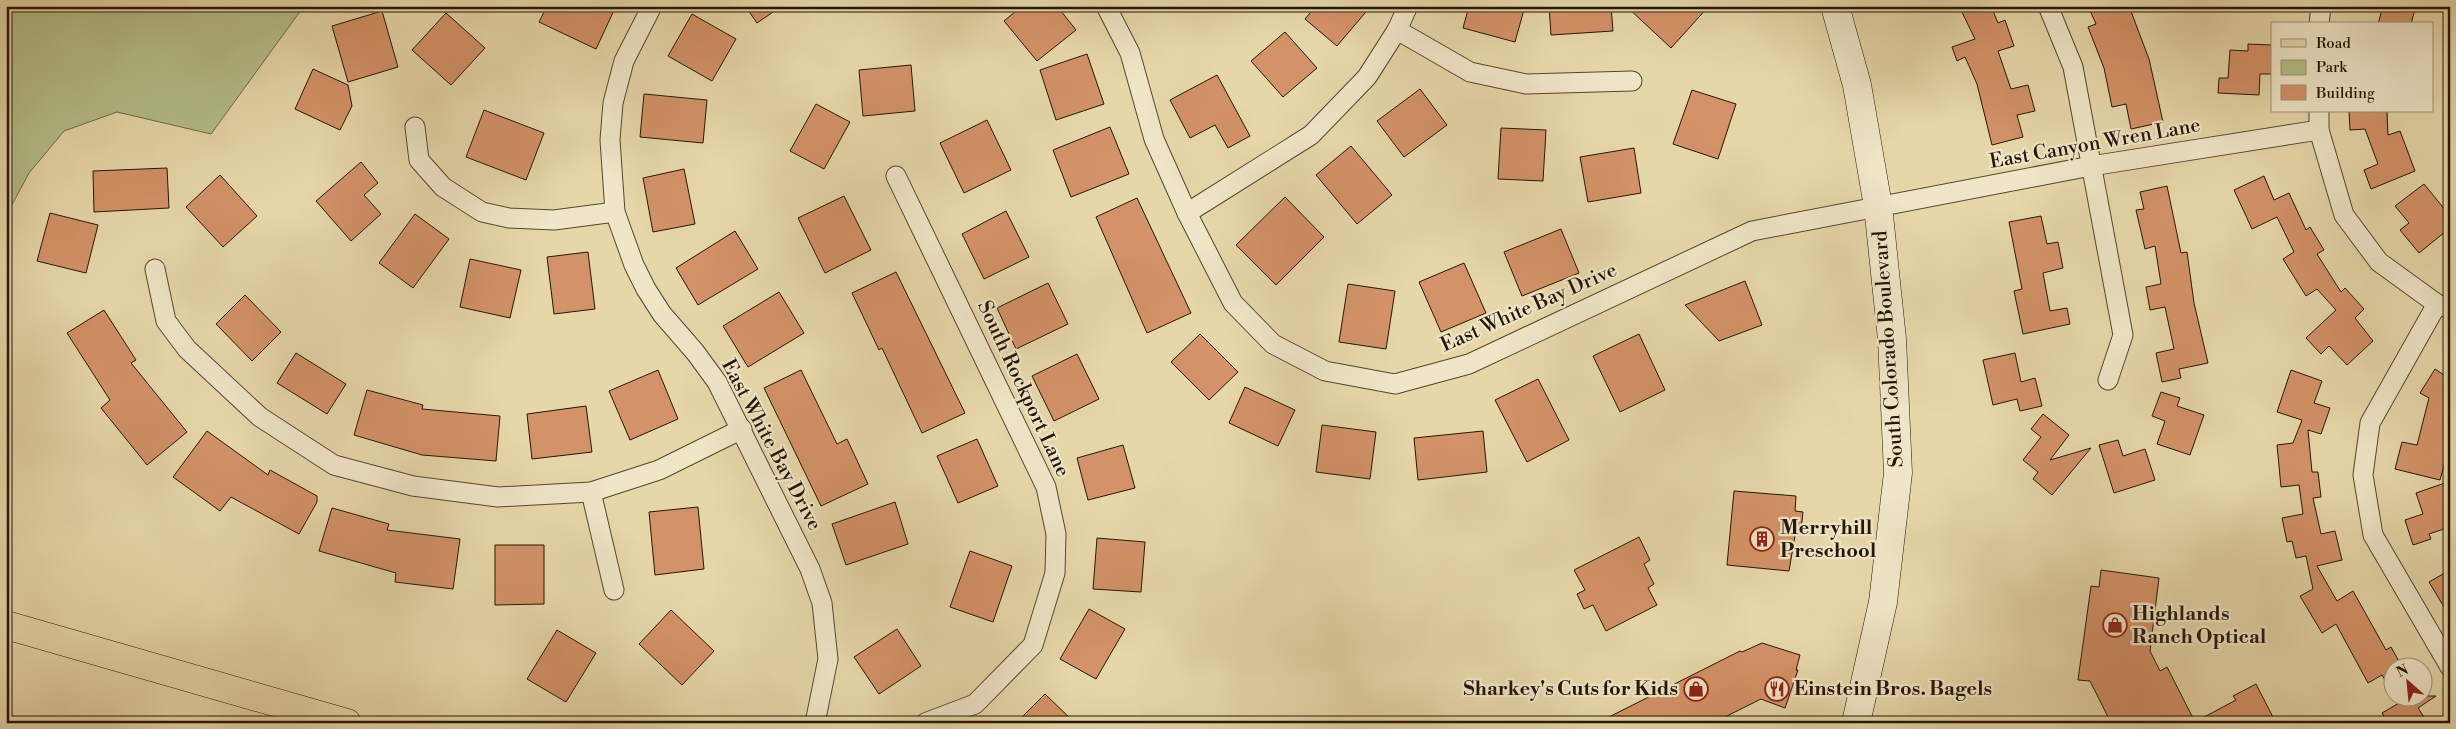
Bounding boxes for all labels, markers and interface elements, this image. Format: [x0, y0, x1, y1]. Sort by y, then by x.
legend [2271, 22, 2434, 112]
text: Road [2316, 34, 2351, 53]
text: Park [2316, 58, 2348, 77]
text: Building [2315, 84, 2375, 103]
street label: East Canyon Wren Lane [1988, 113, 2202, 175]
street label: South Colorado Boulevard [1868, 229, 1910, 468]
street label: East White Bay Drive [1437, 258, 1621, 358]
street label: South Rockport Lane [971, 297, 1075, 481]
street label: East White Bay Drive [715, 355, 827, 535]
place label: Merryhill Preschool [1780, 516, 1877, 564]
building icon: Merryhill Preschool [1749, 526, 1775, 552]
place label: Highlands Ranch Optical [2132, 602, 2267, 650]
shop icon: Highlands Ranch Optical [2102, 612, 2128, 638]
north arrow [2384, 656, 2434, 706]
text: N [2394, 661, 2412, 682]
shop icon: Sharkey's Cuts for Kids [1683, 676, 1709, 702]
restaurant icon: Einstein Bros. Bagels [1764, 676, 1790, 702]
place label: Sharkey's Cuts for Kids [1463, 677, 1678, 702]
place label: Einstein Bros. Bagels [1794, 677, 1992, 702]

